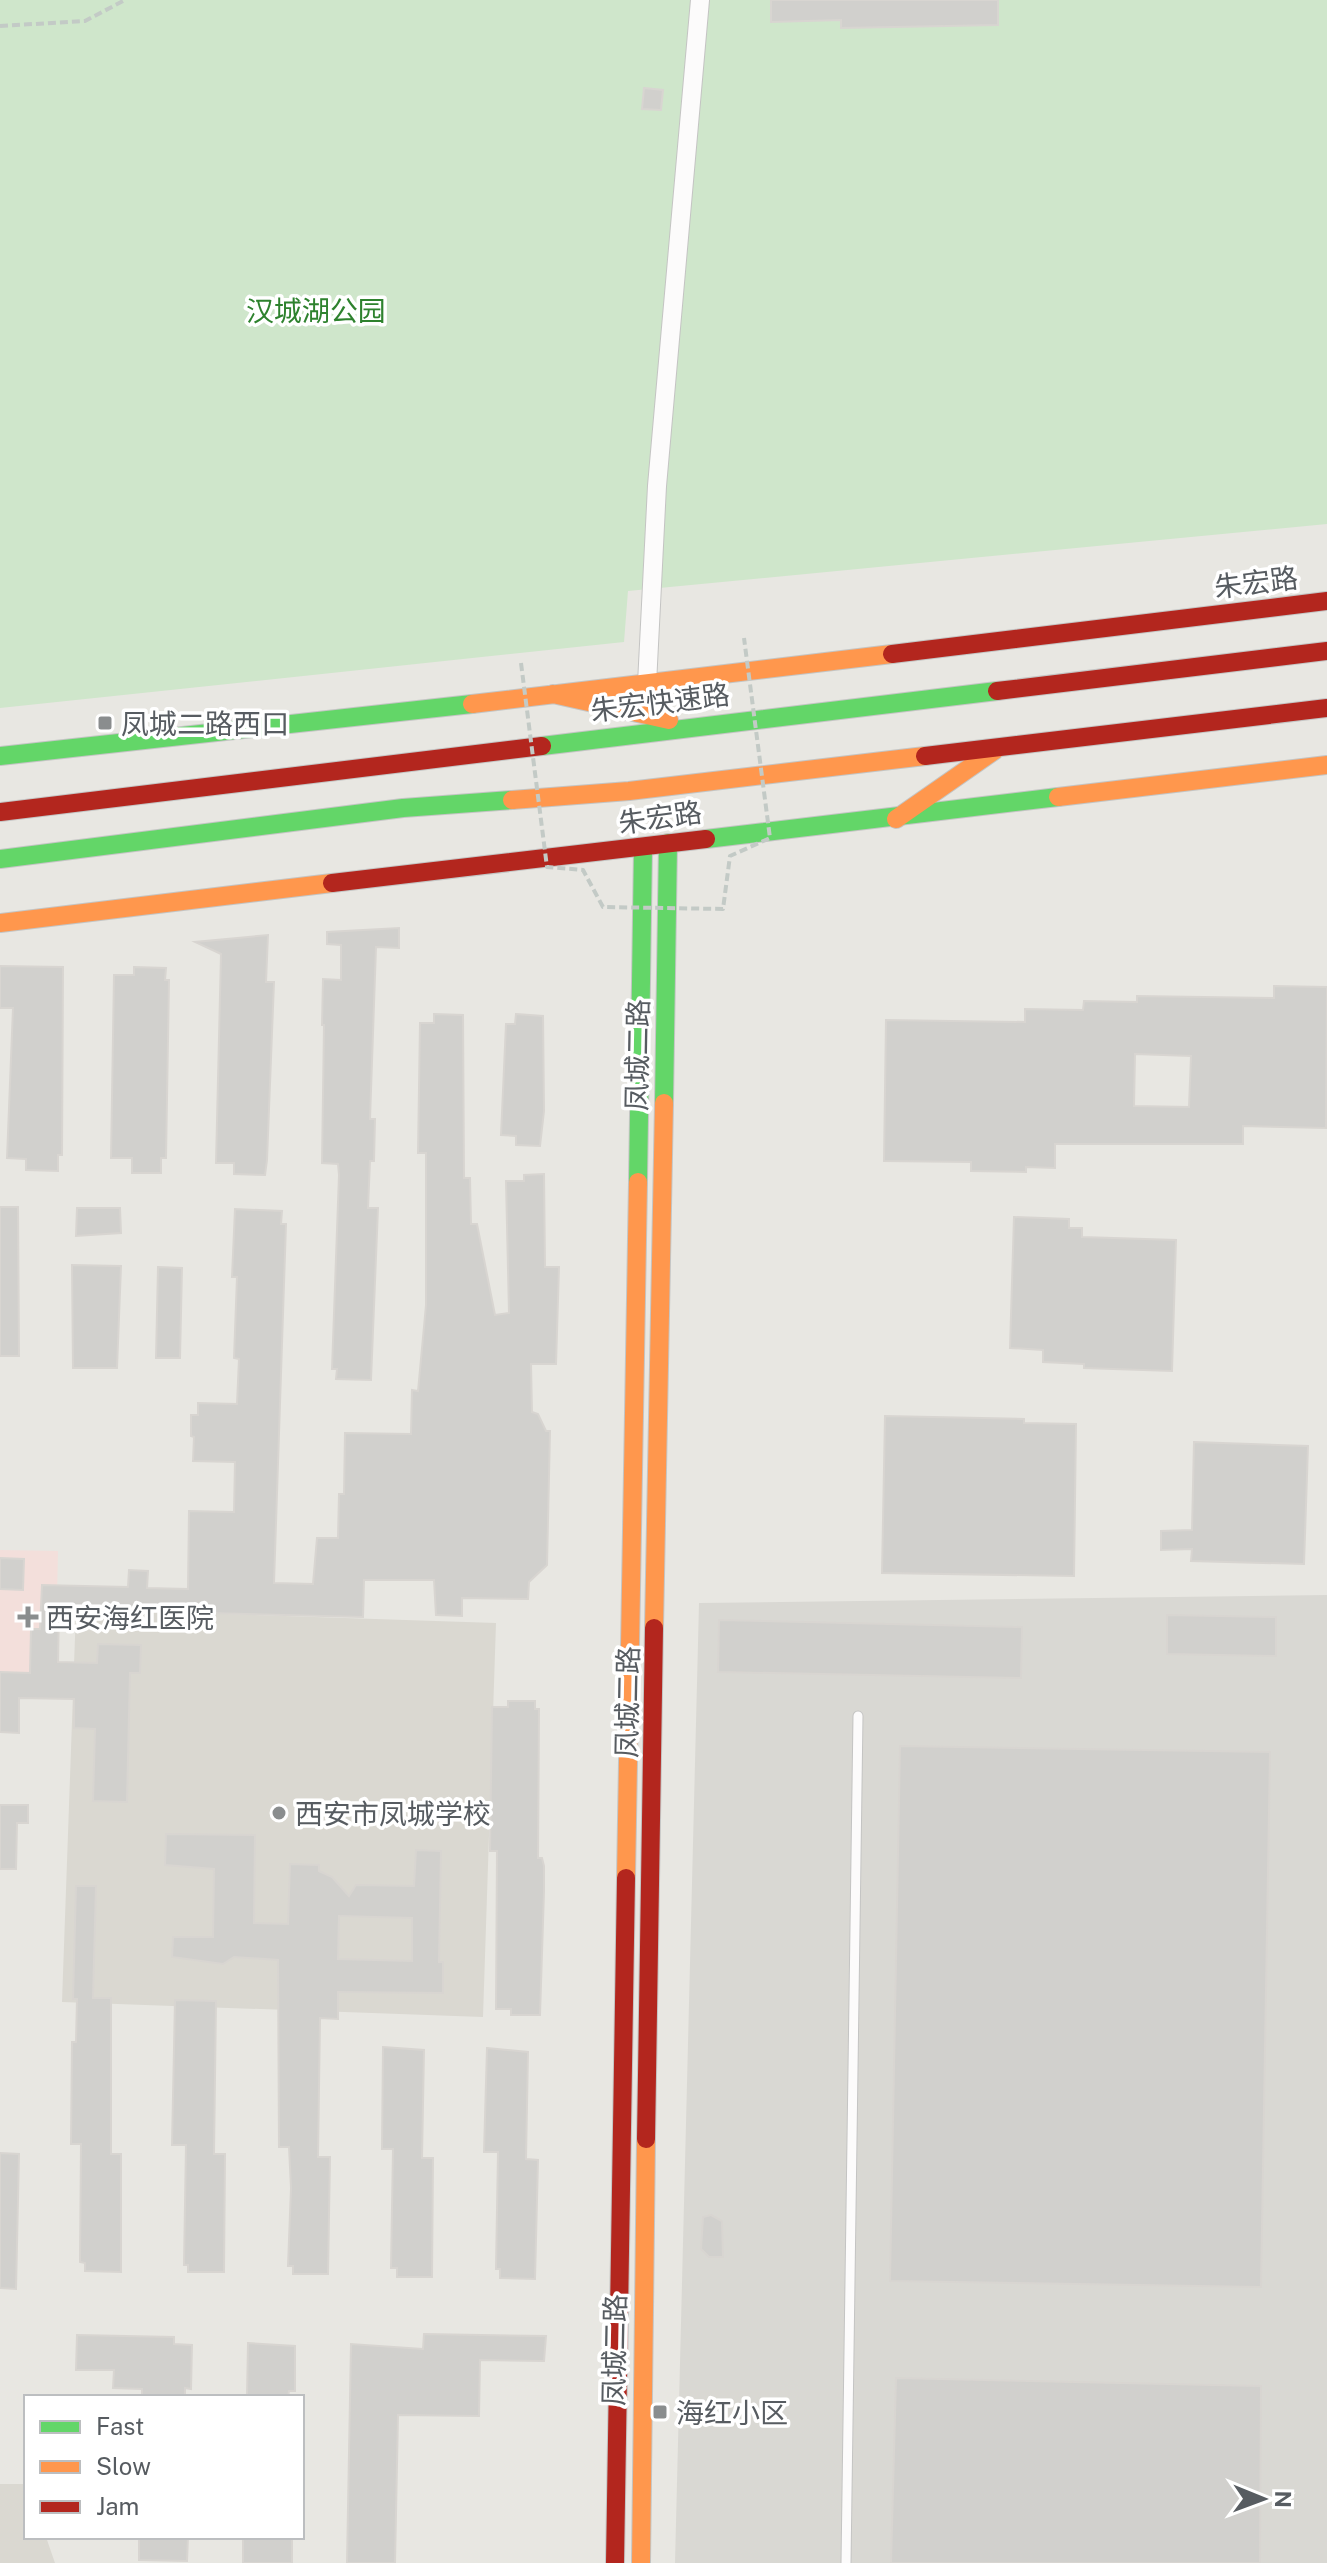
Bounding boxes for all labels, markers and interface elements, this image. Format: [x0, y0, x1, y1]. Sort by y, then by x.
park label: 汉城湖公园 [246, 294, 386, 327]
street label: 朱宏路 [1212, 561, 1300, 603]
street label: 朱宏快速路 [589, 677, 731, 727]
place label: 凤城二路西口 [121, 707, 289, 740]
marker: 凤城二路西口 [96, 714, 114, 732]
street label: 朱宏路 [616, 795, 704, 839]
street label: 凤城二路 [620, 999, 654, 1111]
place label: 西安海红医院 [46, 1601, 214, 1634]
marker: 西安海红医院 [17, 1606, 39, 1628]
street label: 凤城二路 [610, 1646, 644, 1758]
place label: 西安市凤城学校 [295, 1797, 491, 1830]
marker: 西安市凤城学校 [270, 1804, 288, 1822]
street label: 凤城二路 [597, 2294, 631, 2406]
legend [24, 2395, 304, 2539]
place label: 海红小区 [676, 2396, 788, 2429]
marker: 海红小区 [651, 2403, 669, 2421]
text: Fast [96, 2412, 144, 2440]
text: Slow [96, 2452, 151, 2480]
north arrow [1223, 2459, 1303, 2539]
text: N [1270, 2491, 1296, 2508]
text: Jam [96, 2492, 139, 2520]

